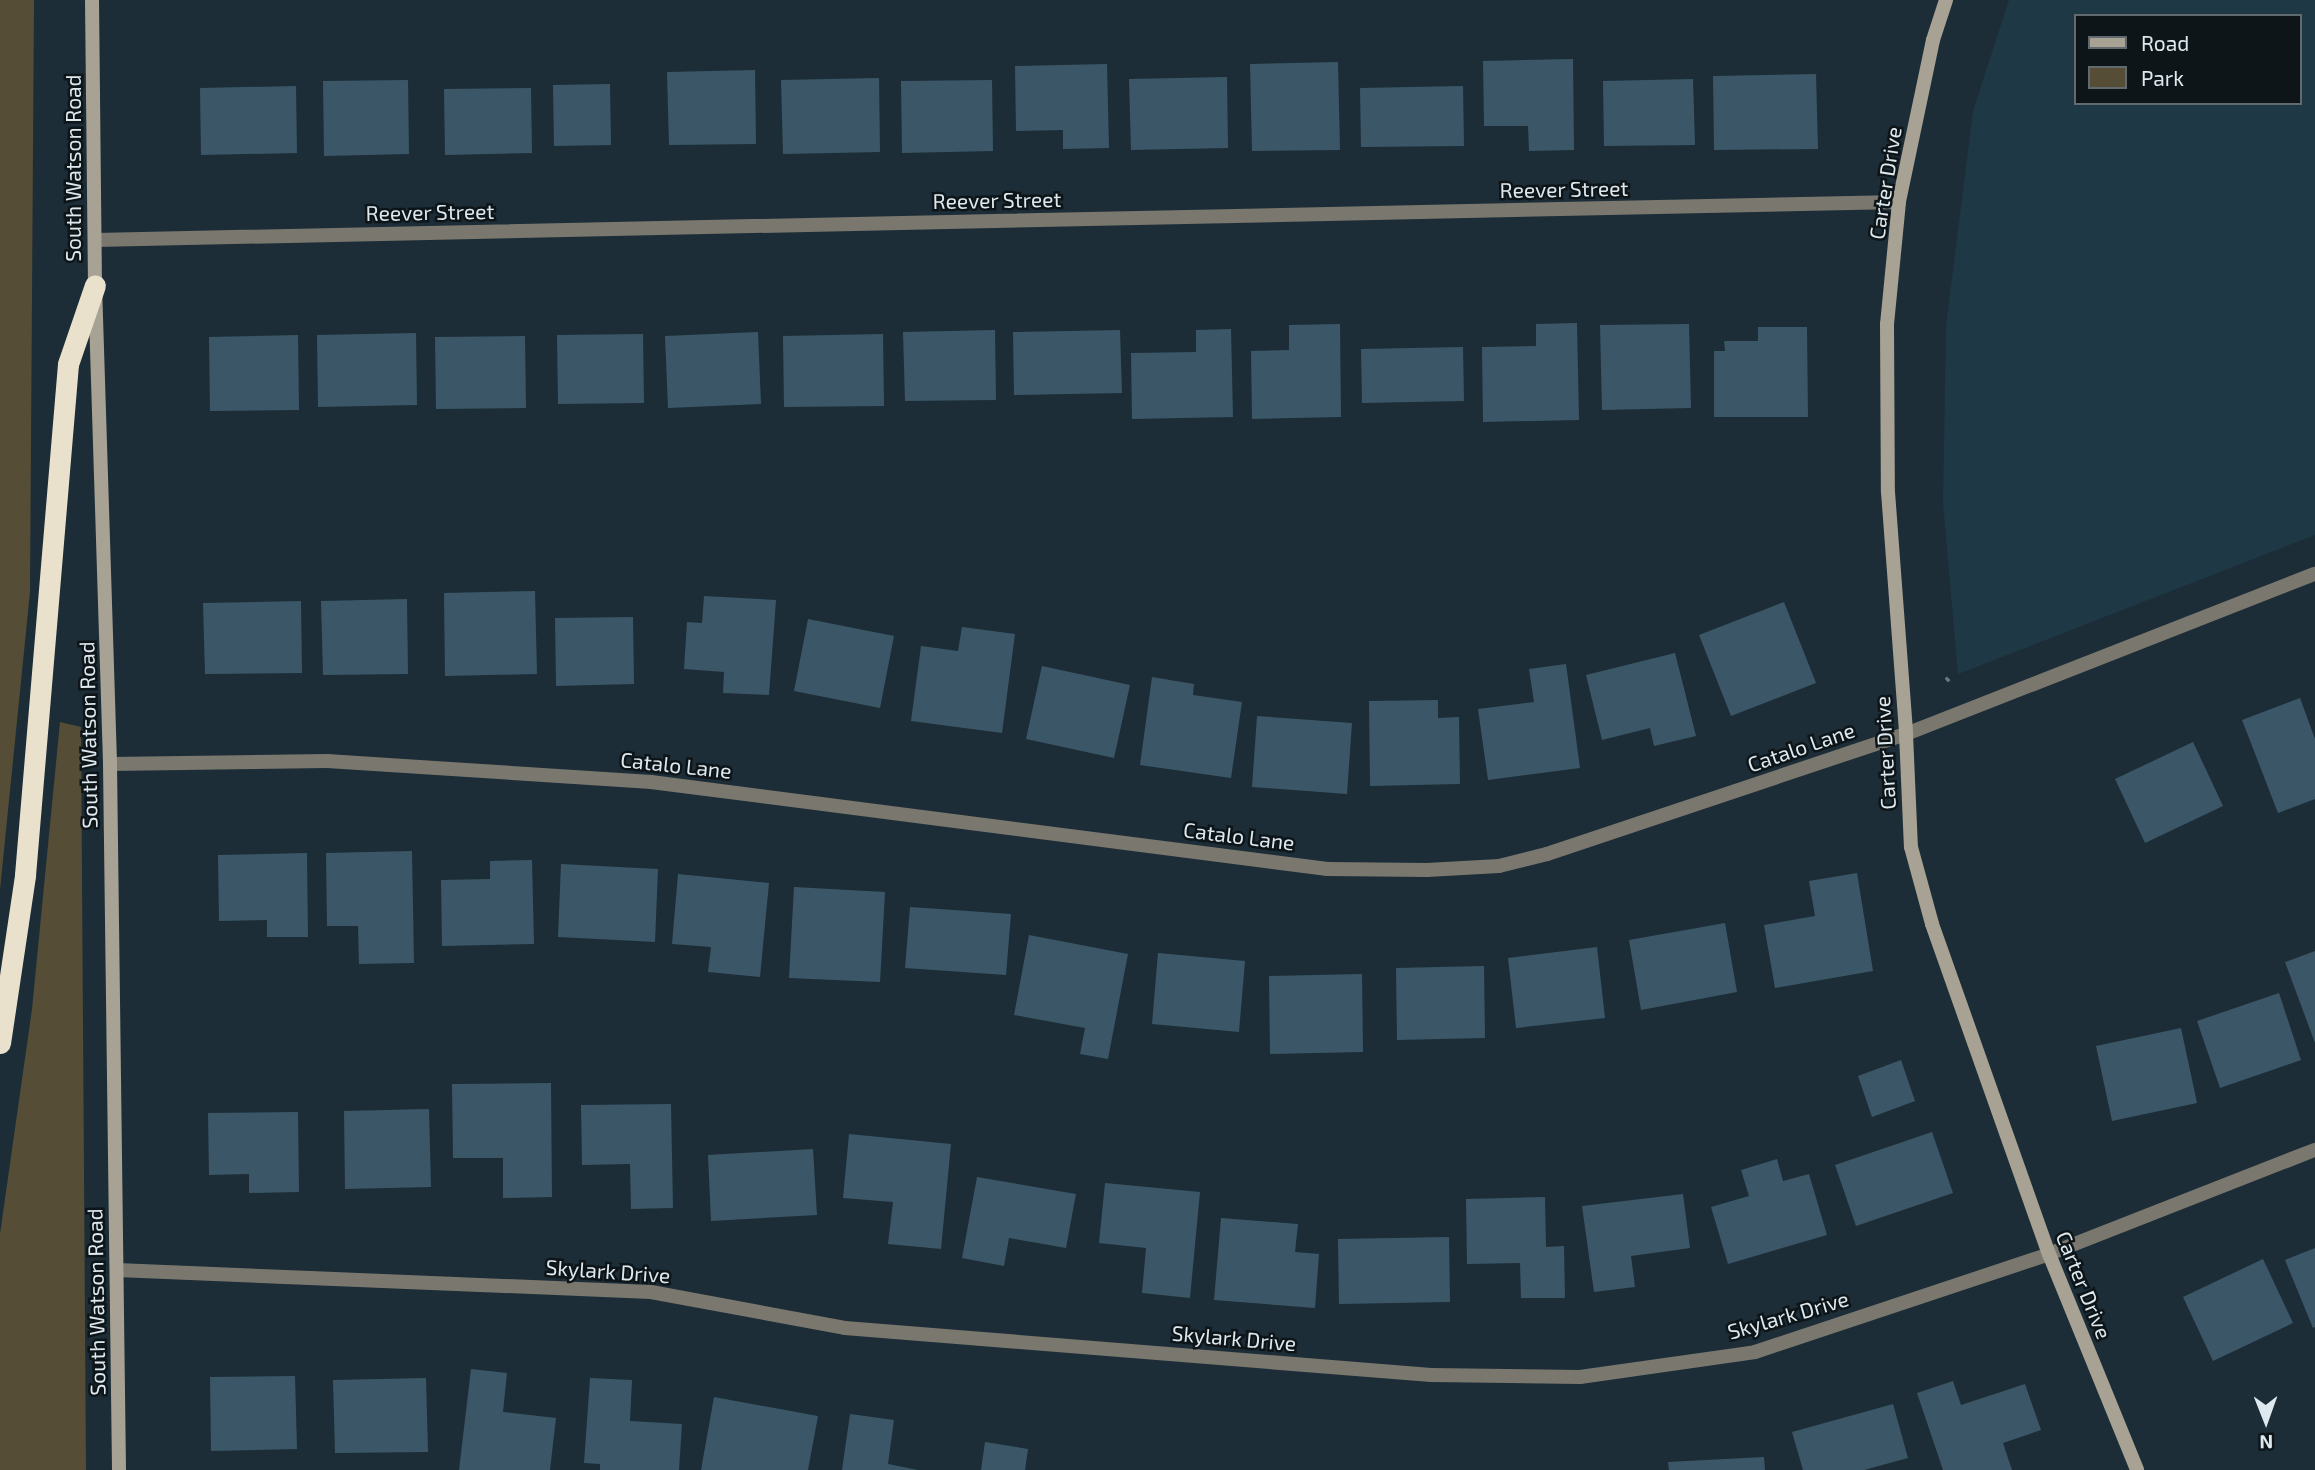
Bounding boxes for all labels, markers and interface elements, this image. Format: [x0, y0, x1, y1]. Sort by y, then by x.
legend [2074, 14, 2301, 105]
text: Road [2141, 30, 2189, 55]
text: Park [2141, 65, 2184, 90]
street label: South Watson Road [60, 74, 86, 262]
street label: Carter Drive [1864, 125, 1906, 241]
street label: Reever Street [1499, 175, 1629, 203]
street label: Reever Street [932, 186, 1062, 214]
street label: Reever Street [365, 198, 495, 226]
street label: South Watson Road [74, 641, 102, 829]
street label: Carter Drive [1869, 695, 1901, 811]
street label: Catalo Lane [1744, 717, 1858, 777]
street label: Catalo Lane [619, 747, 733, 783]
street label: Catalo Lane [1182, 817, 1296, 855]
street label: South Watson Road [82, 1208, 110, 1396]
street label: Carter Drive [2051, 1227, 2117, 1343]
street label: Skylark Drive [545, 1254, 671, 1288]
street label: Skylark Drive [1724, 1286, 1852, 1344]
street label: Skylark Drive [1171, 1320, 1297, 1356]
north arrow [2231, 1386, 2301, 1456]
text: N [2259, 1431, 2273, 1454]

